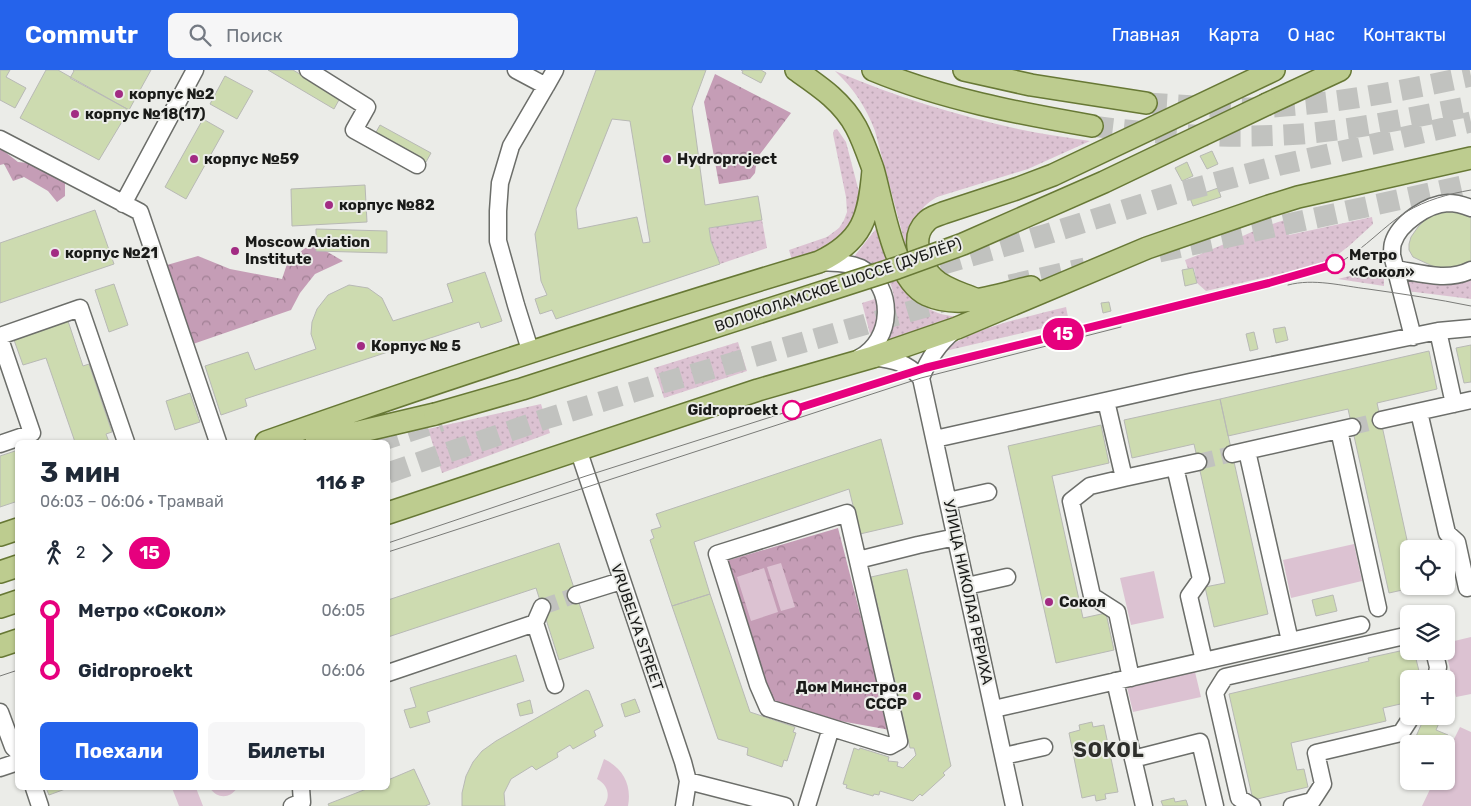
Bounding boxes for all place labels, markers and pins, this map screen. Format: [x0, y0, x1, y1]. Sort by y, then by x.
place label: корпус №2 [129, 85, 215, 103]
marker: корпус №2 [113, 88, 125, 100]
place label: корпус №18(17) [85, 105, 206, 123]
marker: корпус №18(17) [69, 108, 81, 120]
place label: корпус №59 [204, 150, 300, 168]
place label: Hydroproject [677, 150, 777, 168]
marker: корпус №59 [188, 153, 200, 165]
marker: Hydroproject [661, 153, 673, 165]
place label: корпус №82 [339, 196, 435, 214]
marker: корпус №82 [323, 199, 335, 211]
place label: Moscow Aviation Institute [245, 233, 370, 268]
place label: корпус №21 [65, 244, 158, 262]
marker: Moscow Aviation Institute [229, 245, 241, 257]
place label: Метро «Сокол» [1349, 246, 1415, 281]
marker: корпус №21 [49, 247, 61, 259]
marker: Метро «Сокол» [1325, 254, 1345, 274]
place label: Корпус № 5 [371, 337, 461, 355]
marker: Корпус № 5 [355, 340, 367, 352]
marker: Gidroproekt [782, 400, 802, 420]
place label: Gidroproekt [687, 401, 778, 419]
place label: Сокол [1059, 593, 1106, 611]
marker: Сокол [1043, 596, 1055, 608]
place label: Дом Минстроя СССР [796, 678, 907, 713]
marker: Дом Минстроя СССР [911, 690, 923, 702]

